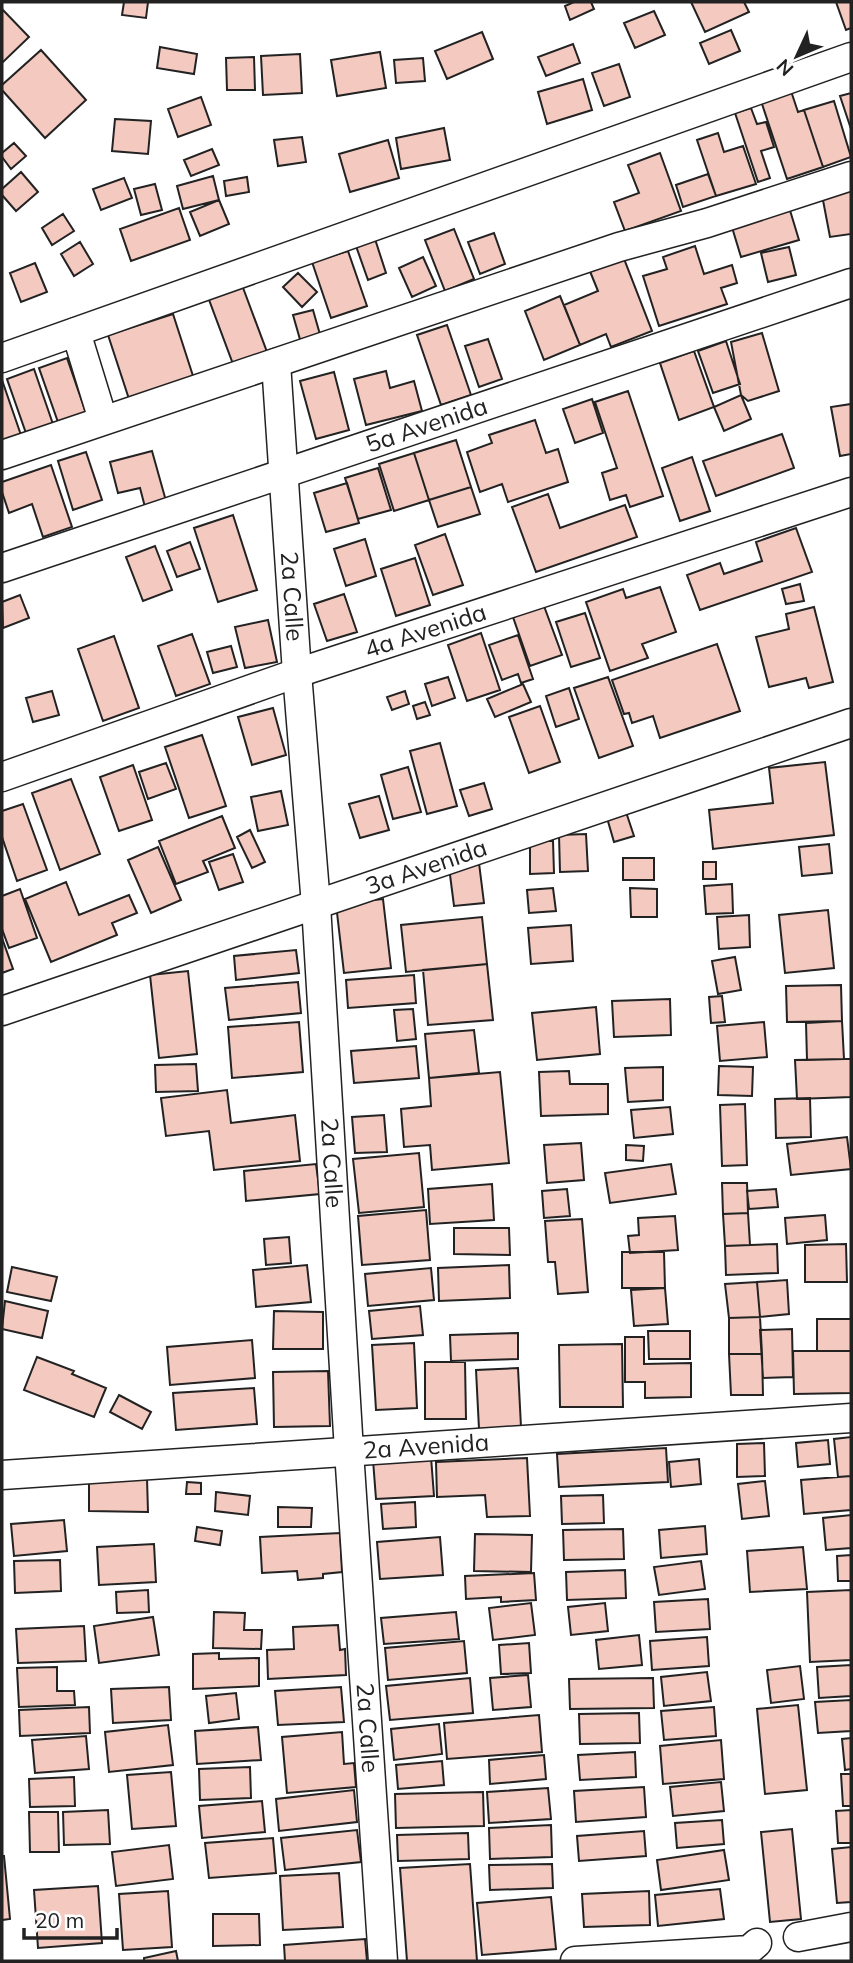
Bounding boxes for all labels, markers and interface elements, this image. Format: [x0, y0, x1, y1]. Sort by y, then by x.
north arrow [762, 21, 832, 91]
text: N [771, 54, 798, 81]
street label: 5a Avenida [362, 390, 491, 459]
street label: 2a Calle [275, 550, 311, 642]
street label: 4a Avenida [361, 596, 490, 664]
street label: 3a Avenida [361, 832, 491, 901]
street label: 2a Calle [315, 1117, 350, 1209]
street label: 2a Avenida [362, 1426, 490, 1465]
street label: 2a Calle [350, 1682, 386, 1774]
scale bar [24, 1896, 117, 1940]
text: 20 m [35, 1907, 84, 1933]

